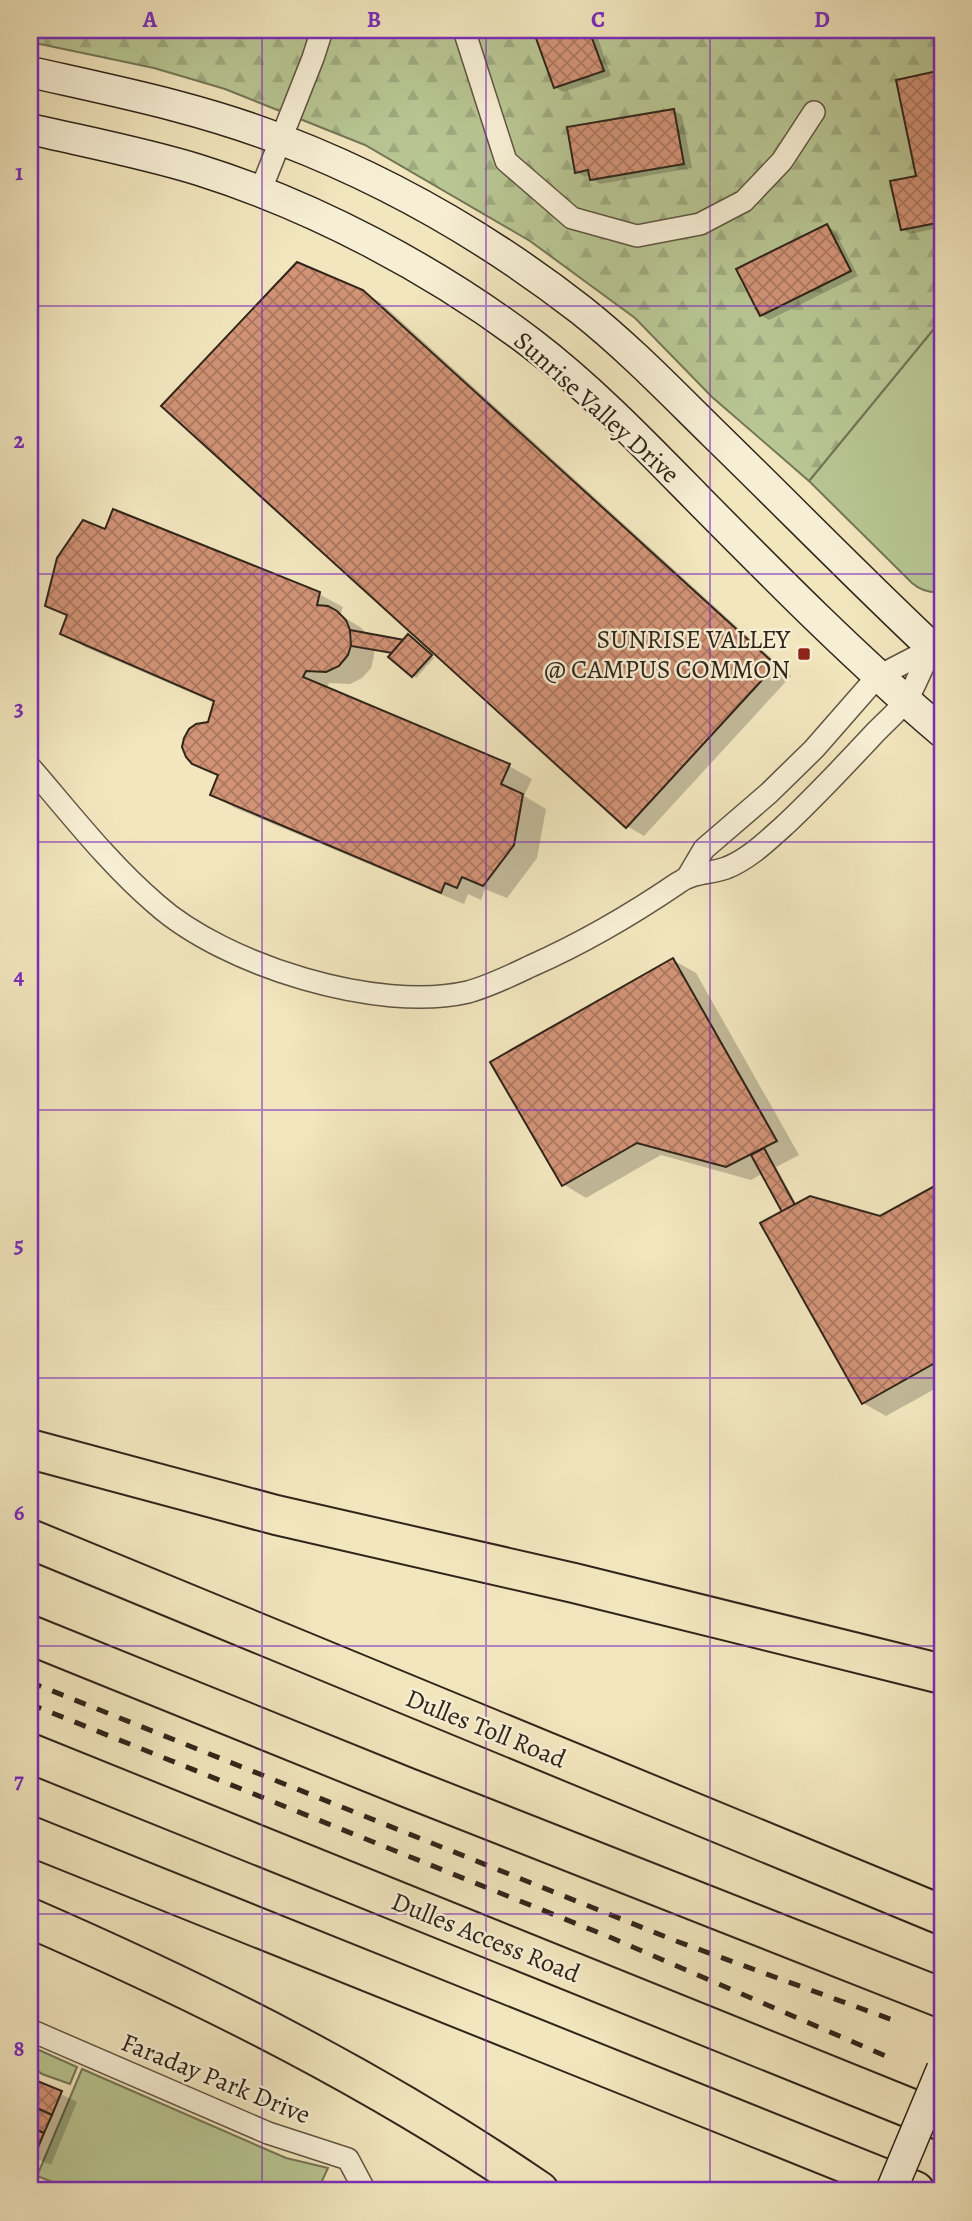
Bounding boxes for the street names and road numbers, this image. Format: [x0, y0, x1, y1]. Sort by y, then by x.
street label: Sunrise Valley Drive [506, 323, 687, 491]
street label: Dulles Toll Road [401, 1680, 571, 1777]
street label: Dulles Access Road [386, 1884, 585, 1991]
street label: Faraday Park Drive [116, 2025, 315, 2132]

